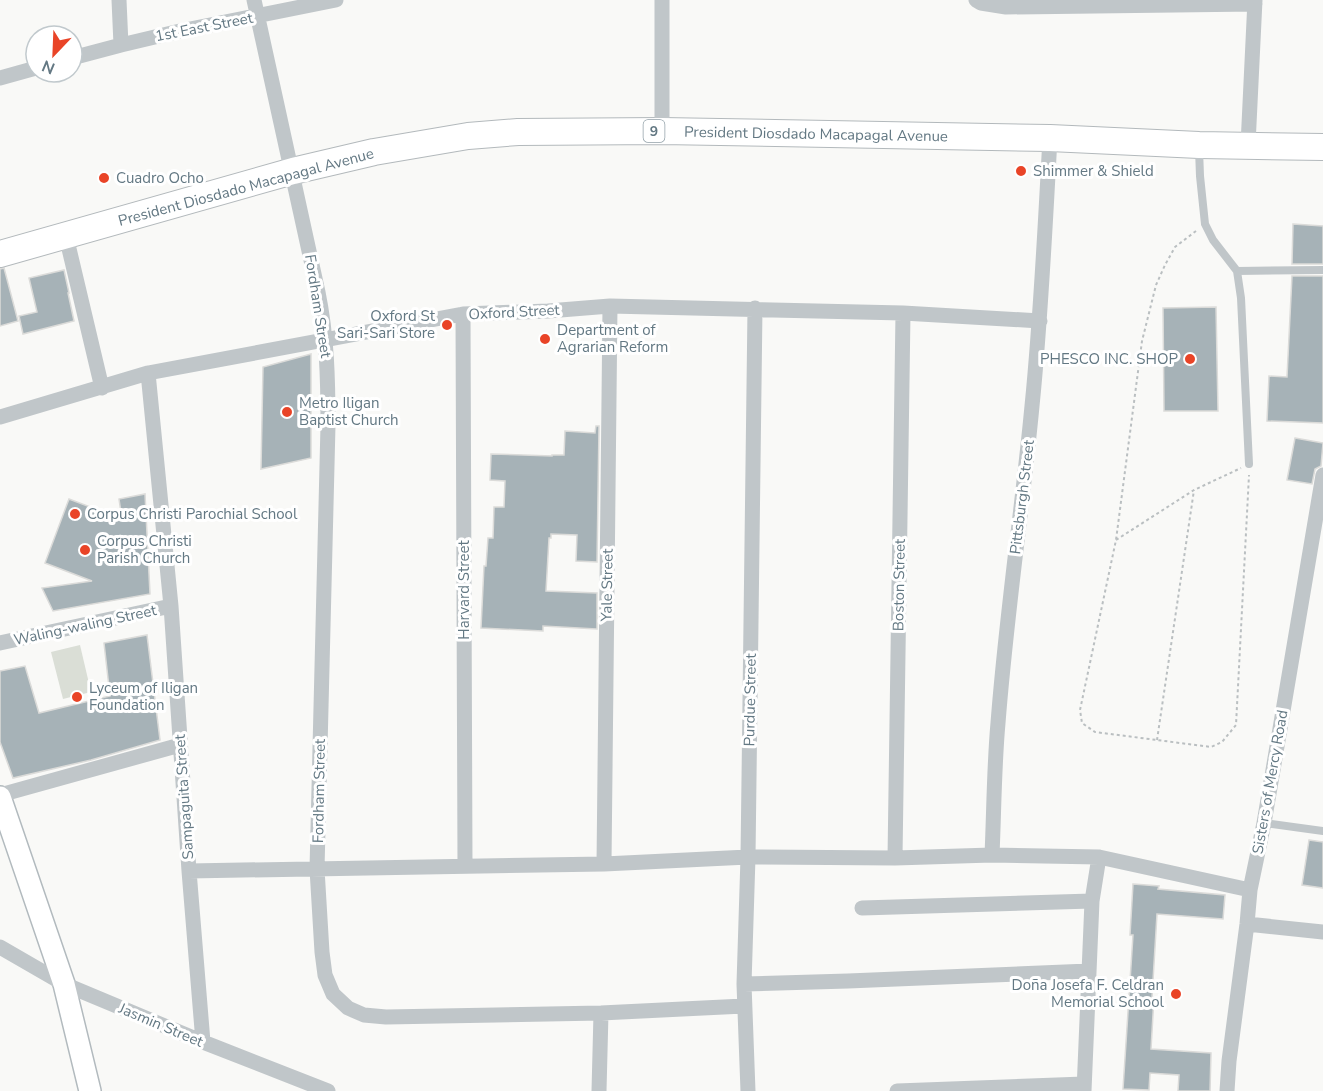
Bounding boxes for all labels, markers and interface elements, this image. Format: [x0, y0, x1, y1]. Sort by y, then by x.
street label: 1st East Street [154, 8, 255, 46]
north arrow [24, 24, 84, 84]
text: N [39, 54, 58, 79]
road number: 9 [644, 120, 664, 142]
street label: President Diosdado Macapagal Avenue [684, 122, 948, 146]
street label: President Diosdado Macapagal Avenue [116, 143, 376, 231]
place label: Shimmer & Shield [1033, 161, 1154, 181]
marker: Shimmer & Shield [1014, 164, 1028, 178]
place label: Cuadro Ocho [116, 168, 204, 188]
marker: Cuadro Ocho [97, 171, 111, 185]
street label: Fordham Street [300, 253, 336, 360]
street label: Oxford Street [468, 300, 561, 324]
place label: Oxford St Sari-Sari Store [337, 306, 436, 343]
marker: Oxford St Sari-Sari Store [440, 318, 454, 332]
place label: Department of Agrarian Reform [557, 320, 668, 357]
marker: Department of Agrarian Reform [538, 332, 552, 346]
place label: PHESCO INC. SHOP [1040, 349, 1179, 369]
marker: PHESCO INC. SHOP [1183, 352, 1197, 366]
place label: Metro Iligan Baptist Church [299, 393, 399, 430]
marker: Metro Iligan Baptist Church [280, 405, 294, 419]
street label: Pittsburgh Street [1005, 438, 1039, 555]
place label: Corpus Christi Parochial School [87, 504, 298, 524]
marker: Corpus Christi Parochial School [68, 507, 82, 521]
place label: Corpus Christi Parish Church [97, 531, 192, 568]
street label: Boston Street [888, 538, 910, 631]
street label: Harvard Street [454, 539, 474, 640]
marker: Corpus Christi Parish Church [78, 543, 92, 557]
street label: Yale Street [596, 548, 618, 623]
street label: Waling-waling Street [12, 600, 159, 650]
street label: Purdue Street [739, 653, 761, 747]
place label: Lyceum of Iligan Foundation [89, 678, 198, 715]
marker: Lyceum of Iligan Foundation [70, 690, 84, 704]
street label: Sisters of Mercy Road [1247, 708, 1293, 856]
street label: Sampaguita Street [170, 733, 198, 860]
street label: Fordham Street [308, 738, 330, 843]
place label: Doña Josefa F. Celdran Memorial School [1012, 975, 1165, 1012]
marker: Doña Josefa F. Celdran Memorial School [1169, 987, 1183, 1001]
street label: Jasmin Street [115, 998, 207, 1052]

